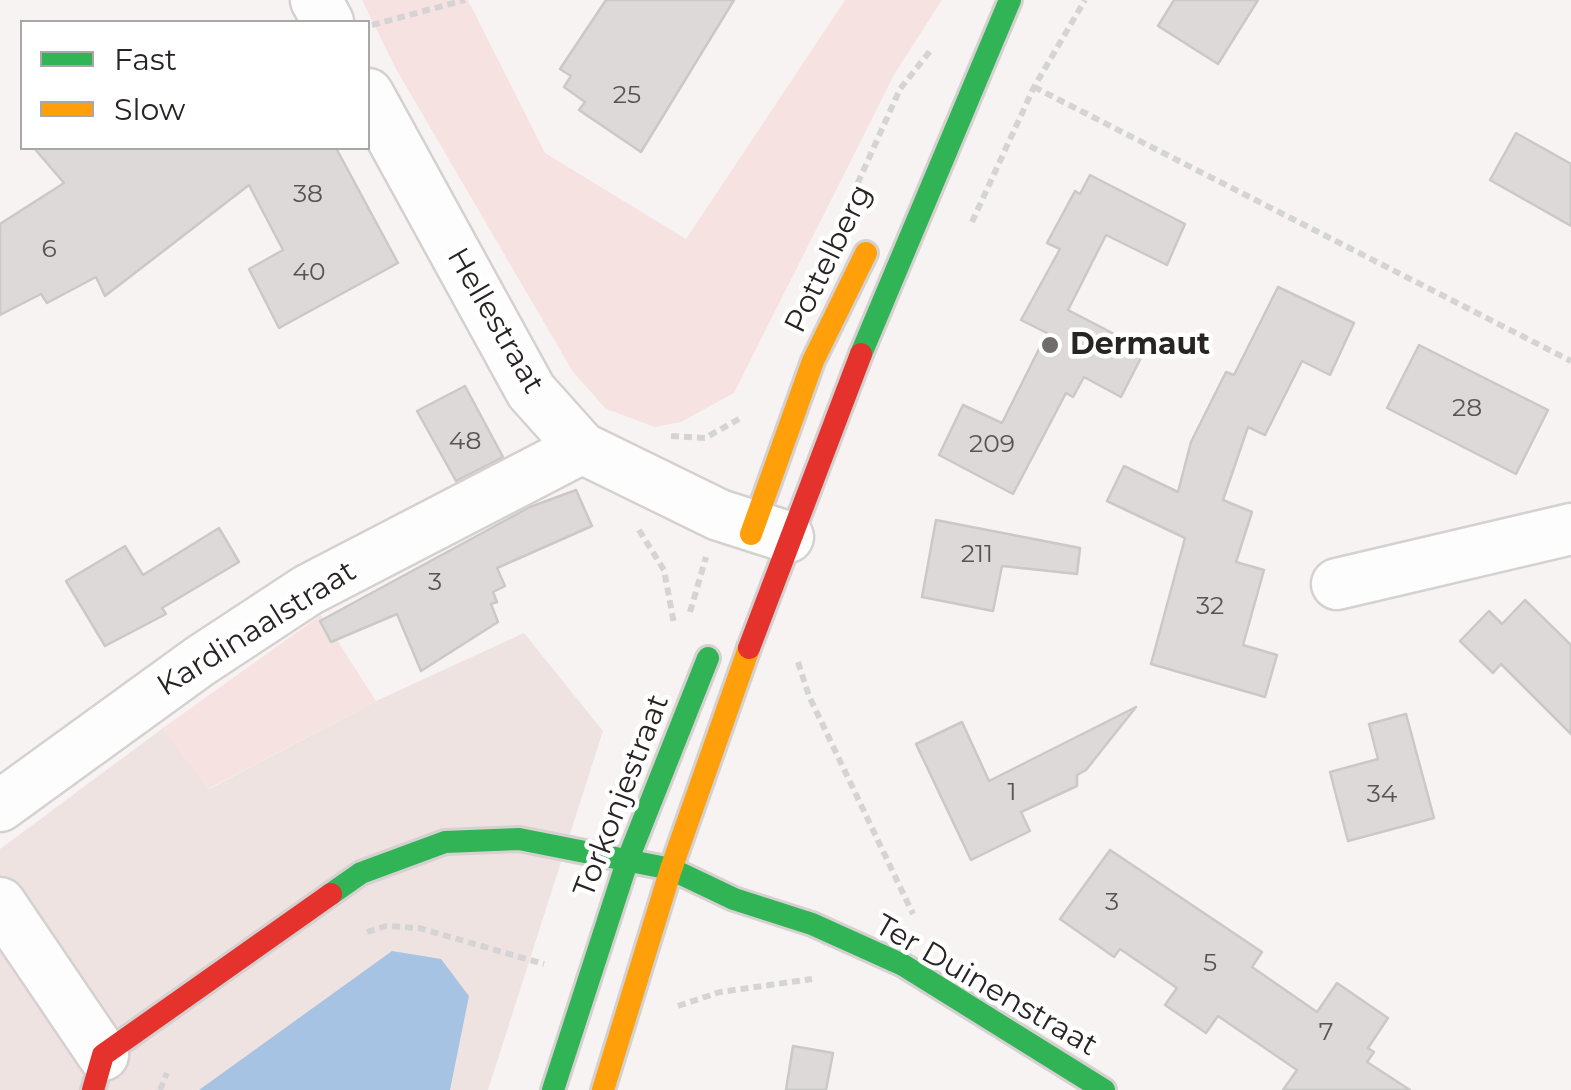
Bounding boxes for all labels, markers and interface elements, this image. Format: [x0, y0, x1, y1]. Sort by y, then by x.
legend [20, 20, 370, 150]
text: Fast [114, 41, 177, 78]
house number: 25 [613, 81, 641, 111]
text: Slow [114, 91, 185, 128]
street label: Pottelberg [778, 179, 880, 339]
house number: 38 [293, 180, 323, 210]
house number: 6 [41, 235, 57, 265]
street label: Hellestraat [439, 242, 551, 400]
house number: 40 [292, 258, 326, 288]
place label: Dermaut [1070, 327, 1210, 363]
marker: Dermaut [1039, 334, 1061, 356]
house number: 28 [1452, 394, 1482, 424]
house number: 48 [449, 427, 481, 457]
house number: 209 [969, 430, 1015, 460]
house number: 211 [961, 540, 993, 570]
street label: Kardinaalstraat [151, 553, 363, 705]
house number: 3 [428, 568, 442, 598]
house number: 32 [1196, 592, 1224, 622]
street label: Torkonjestraat [567, 690, 677, 902]
house number: 1 [1007, 778, 1017, 808]
house number: 34 [1367, 780, 1397, 810]
house number: 3 [1105, 888, 1119, 918]
street label: Ter Duinenstraat [869, 908, 1103, 1064]
house number: 5 [1203, 949, 1217, 979]
house number: 7 [1319, 1018, 1333, 1048]

